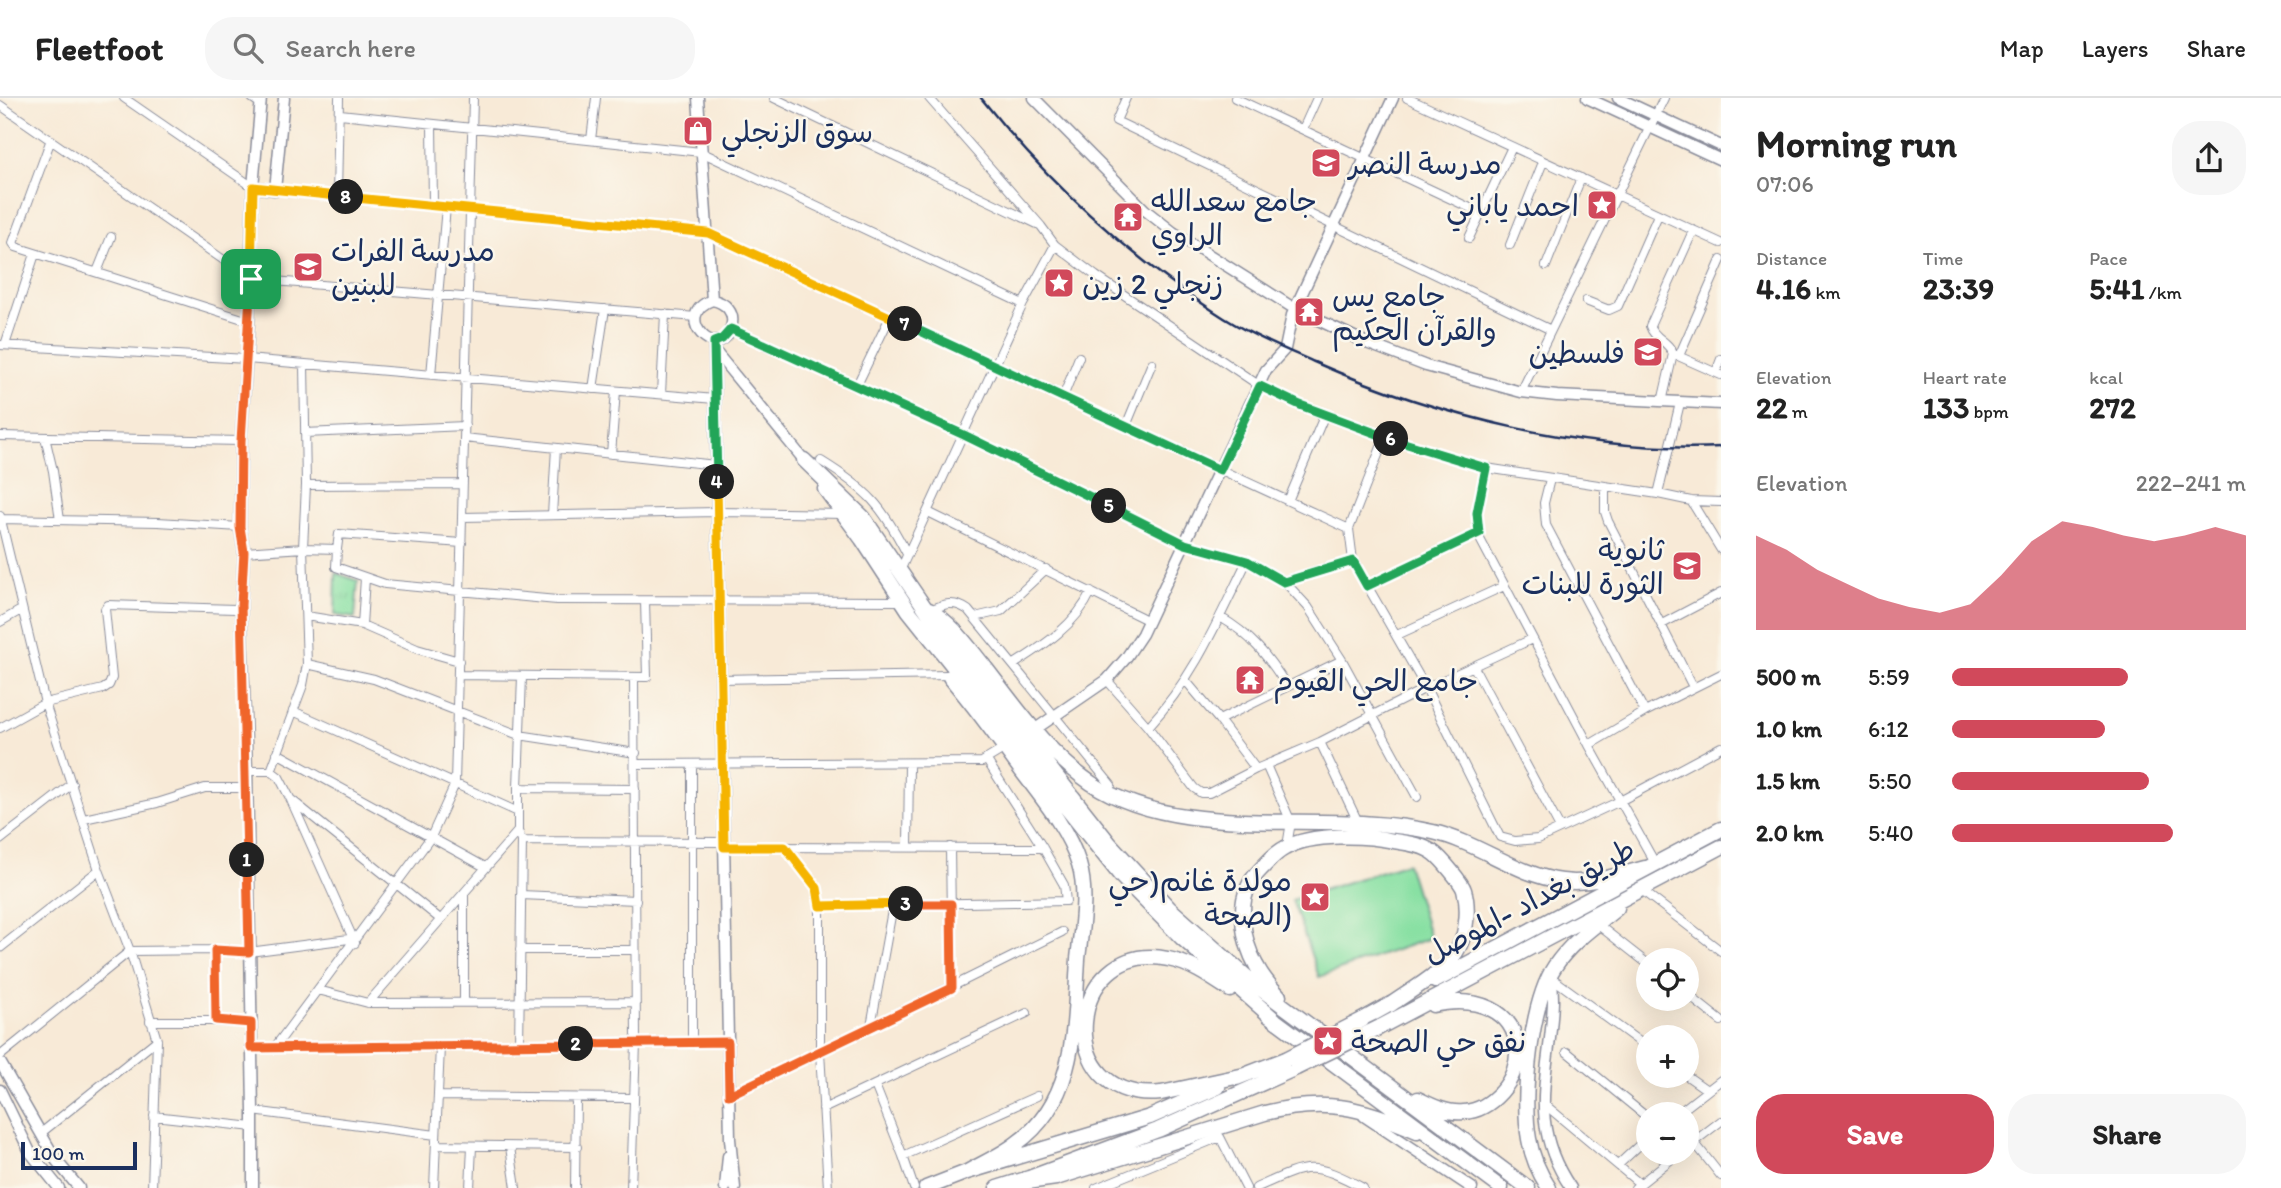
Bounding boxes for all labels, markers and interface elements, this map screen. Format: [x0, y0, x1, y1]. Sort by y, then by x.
search box [205, 17, 695, 80]
text: Fleetfoot [35, 29, 163, 68]
icon: search [229, 29, 267, 67]
text: Search here [285, 32, 416, 64]
text: Map [2000, 34, 2044, 63]
text: Layers [2082, 34, 2149, 63]
text: Share [2187, 34, 2246, 63]
place label: سوق الزنجلي [721, 113, 873, 158]
shop icon: سوق الزنجلي [681, 114, 715, 148]
text: Morning run [1756, 121, 1957, 167]
button: share [2172, 121, 2246, 195]
place label: مدرسة النصر [1346, 145, 1502, 182]
school or university icon: مدرسة النصر [1309, 146, 1343, 180]
text: 07:06 [1756, 170, 1814, 198]
pin: 8 [328, 180, 364, 214]
place label: جامع سعدالله الراوي [1151, 182, 1317, 256]
text: 8 [340, 185, 351, 208]
place label: احمد ياباني [1446, 187, 1579, 232]
place icon: احمد ياباني [1585, 188, 1619, 222]
temple icon: جامع سعدالله الراوي [1111, 200, 1145, 234]
place label: مدرسة الفرات للبنين [331, 232, 495, 303]
text: Distance [1756, 247, 1827, 270]
text: Time [1923, 247, 1963, 270]
text: Pace [2089, 247, 2127, 270]
pin [221, 249, 281, 309]
school or university icon: مدرسة الفرات للبنين [291, 250, 325, 284]
icon: arrive [232, 260, 270, 298]
place label: زنجلي 2 زين [1082, 265, 1224, 310]
place icon: زنجلي 2 زين [1042, 266, 1076, 300]
text: 4.16 [1756, 270, 1811, 307]
text: 23:39 [1923, 270, 1994, 307]
text: 5:41 [2089, 270, 2144, 307]
place label: جامع يس والقرآن الحكيم [1332, 277, 1497, 352]
text: km [1811, 281, 1841, 304]
text: /km [2144, 281, 2182, 304]
temple icon: جامع يس والقرآن الحكيم [1292, 295, 1326, 329]
pin: 7 [888, 306, 922, 342]
text: 7 [900, 312, 909, 335]
place label: فلسطين [1529, 334, 1625, 371]
school or university icon: فلسطين [1631, 335, 1665, 369]
text: Elevation [1756, 366, 1832, 389]
text: Heart rate [1923, 366, 2007, 389]
text: kcal [2089, 366, 2123, 389]
text: 22 [1756, 389, 1788, 426]
text: 133 [1923, 389, 1969, 426]
text: 272 [2089, 389, 2136, 426]
text: m [1788, 400, 1808, 423]
text: bpm [1969, 400, 2009, 423]
pin: 6 [1374, 422, 1408, 456]
text: 6 [1385, 427, 1396, 450]
pin: 4 [700, 464, 734, 500]
text: Elevation [1756, 469, 1847, 497]
text: 222–241 m [2136, 469, 2246, 497]
text: 4 [711, 470, 722, 493]
pin: 5 [1092, 488, 1126, 524]
text: 5 [1104, 494, 1113, 517]
place label: ثانوية الثورة للبنات [1522, 531, 1665, 603]
school or university icon: ثانوية الثورة للبنات [1670, 549, 1704, 583]
place label: جامع الحي القيوم [1273, 662, 1478, 707]
temple icon: جامع الحي القيوم [1233, 663, 1267, 697]
text: 500 m [1756, 663, 1821, 691]
text: 5:59 [1868, 663, 1910, 691]
text: 1.0 km [1756, 715, 1822, 743]
text: 6:12 [1868, 715, 1909, 743]
text: 1.5 km [1756, 767, 1820, 795]
text: 5:50 [1868, 767, 1912, 795]
text: 2.0 km [1756, 819, 1824, 847]
text: 5:40 [1868, 819, 1914, 847]
street label: طريق بغداد -الموصل [1417, 830, 1641, 972]
pin: 1 [230, 842, 264, 878]
text: 1 [242, 848, 251, 871]
place label: مولدة غانم(حي الصحة) [1108, 862, 1292, 933]
place icon: مولدة غانم(حي الصحة) [1298, 880, 1332, 914]
pin: 3 [888, 886, 923, 922]
text: 3 [900, 892, 911, 915]
map controls [1636, 948, 1699, 1165]
button: locate [1636, 948, 1699, 1011]
place label: نفق حي الصحة [1351, 1023, 1526, 1068]
place icon: نفق حي الصحة [1311, 1024, 1345, 1058]
button: + [1636, 1025, 1699, 1088]
pin: 2 [558, 1026, 594, 1062]
text: 2 [571, 1032, 581, 1055]
button: Save [1756, 1094, 1994, 1174]
button: Share [2008, 1094, 2246, 1174]
button: − [1636, 1102, 1699, 1165]
scale bar [21, 1139, 136, 1171]
text: 100 m [32, 1142, 84, 1165]

